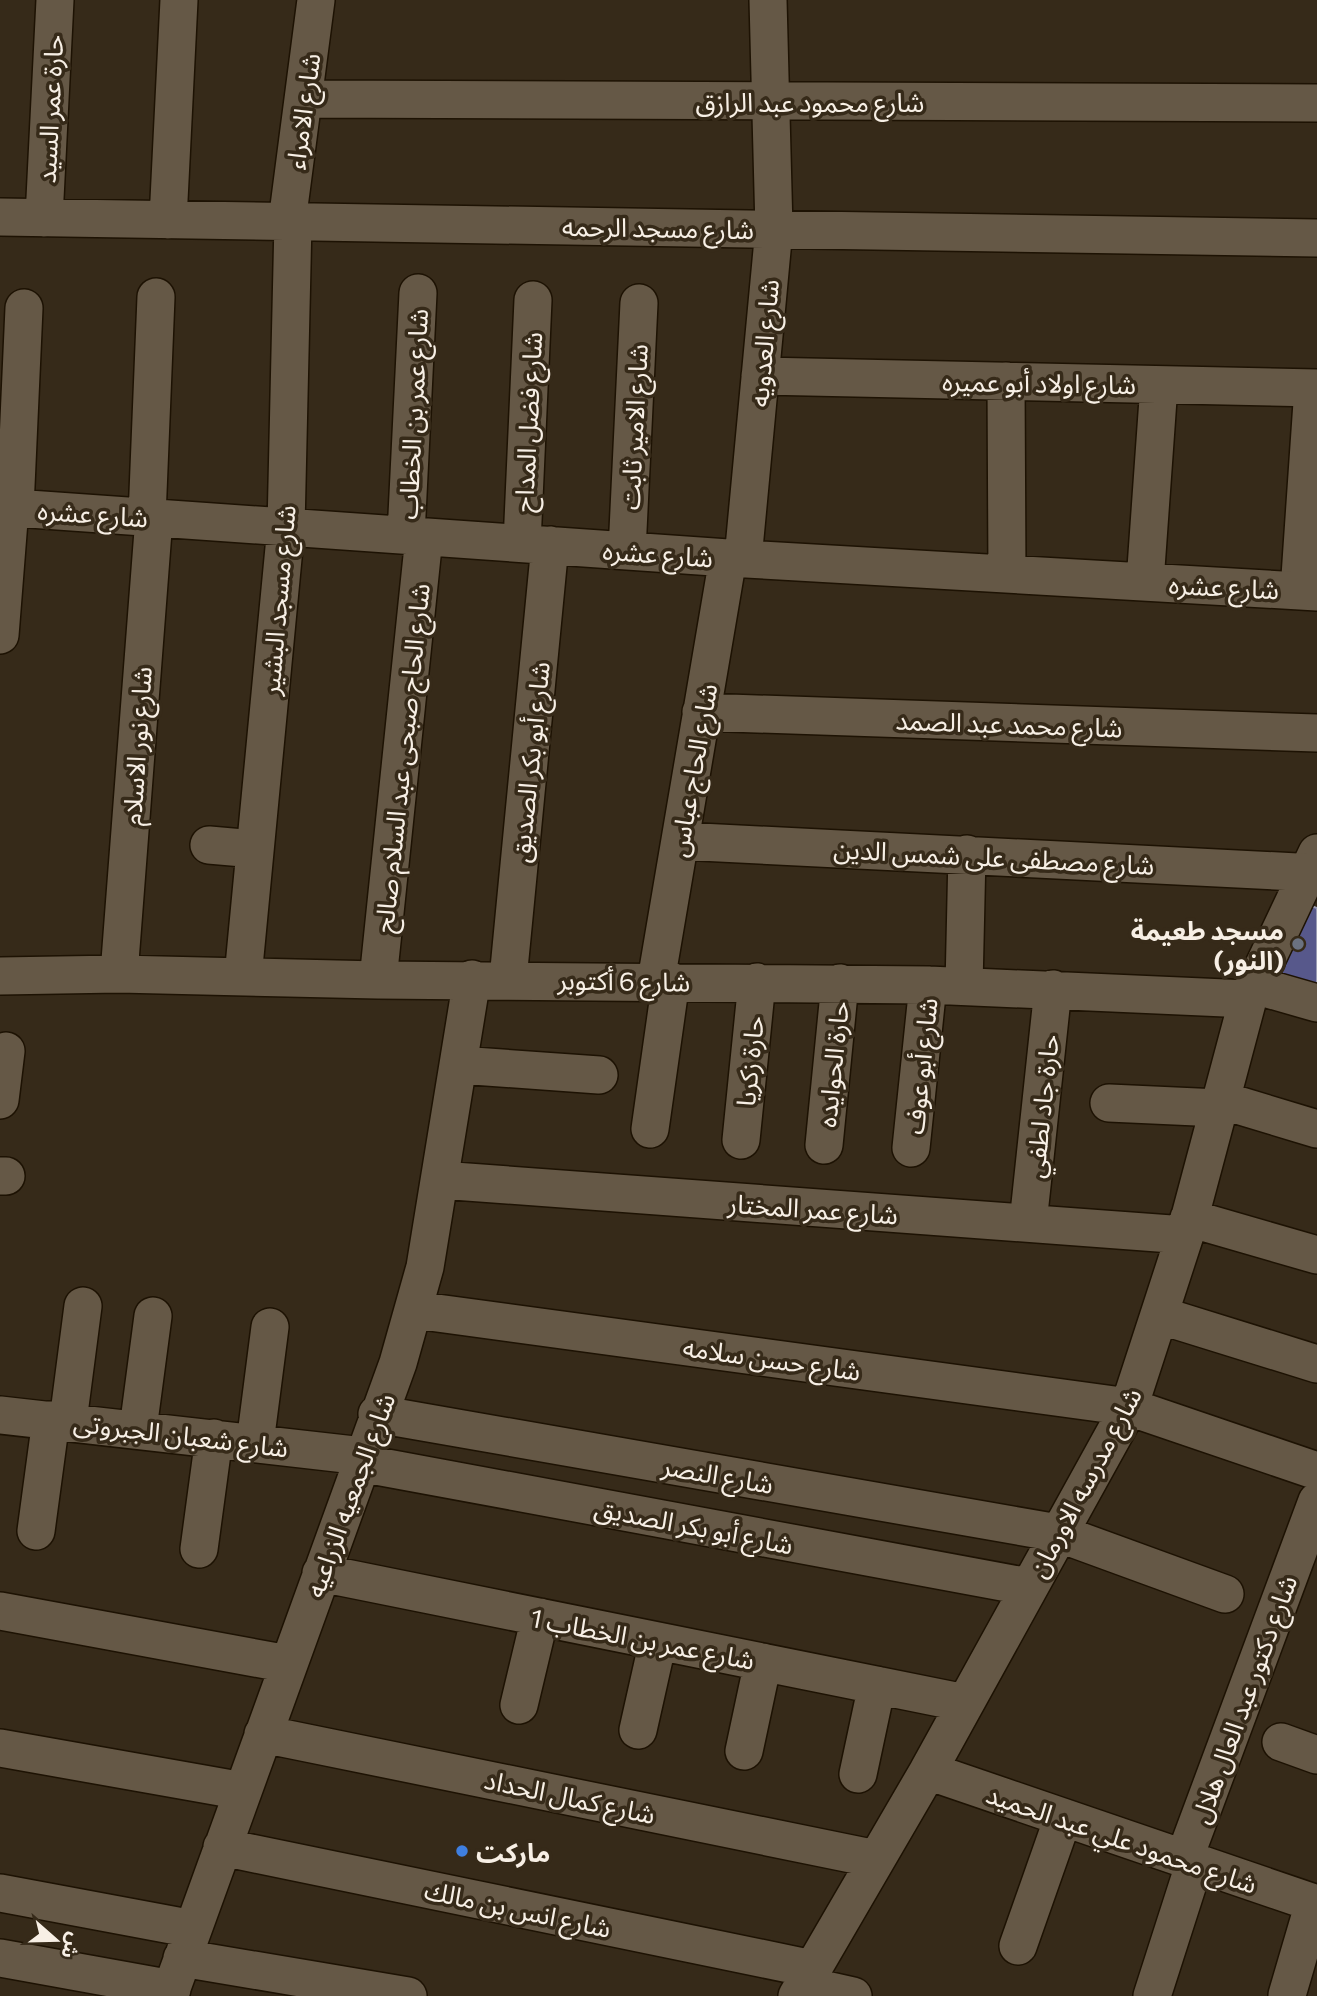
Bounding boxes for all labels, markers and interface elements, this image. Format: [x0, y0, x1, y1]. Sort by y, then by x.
street label: حارة عمر السيد [30, 34, 69, 184]
street label: شارع الامراء [278, 51, 330, 172]
street label: شارع محمود عبد الرازق [695, 86, 925, 122]
street label: شارع مسجد الرحمه [562, 210, 754, 249]
street label: شارع العدويه [742, 278, 789, 409]
street label: شارع عمر بن الخطاب [391, 308, 438, 521]
street label: شارع فضل المداح [507, 331, 552, 513]
street label: شارع الامير ثابت [613, 343, 658, 511]
street label: شارع اولاد أبو عميره [942, 365, 1136, 404]
street label: شارع عشره [36, 494, 149, 537]
street label: شارع مسجد البشير [253, 504, 306, 698]
street label: شارع عشره [601, 534, 714, 577]
street label: شارع عشره [1168, 568, 1280, 609]
street label: شارع الحاج صبحى عبد السلام صالح [367, 582, 441, 935]
street label: شارع أبو بكر الصديق [503, 660, 560, 864]
street label: شارع نور الاسلام [115, 665, 163, 827]
street label: شارع الحاج عباس [662, 681, 727, 860]
street label: شارع محمد عبد الصمد [895, 704, 1123, 747]
street label: شارع مصطفى على شمس الدين [832, 832, 1155, 885]
place label: مسجد طعيمة (النور) [1131, 914, 1284, 976]
marker: مسجد طعيمة (النور) [1290, 936, 1306, 952]
street label: شارع 6 أكتوبر [556, 963, 691, 1002]
street label: شارع أبو عوف [897, 996, 948, 1136]
street label: حارة الحوايده [810, 999, 855, 1129]
street label: حارة زكريا [729, 1014, 770, 1108]
street label: حارة جاد لطفي [1018, 1033, 1070, 1180]
street label: شارع عمر المختار [726, 1187, 899, 1234]
street label: شارع حسن سلامه [680, 1330, 863, 1391]
street label: شارع مدرسه الاورمان [1021, 1382, 1151, 1584]
street label: شارع الجمعيه الزراعيه [298, 1389, 405, 1603]
street label: شارع شعبان الجبروتى [71, 1405, 290, 1468]
street label: شارع النصر [658, 1449, 776, 1504]
street label: شارع أبو بكر الصديق [591, 1491, 796, 1564]
street label: شارع دكتور عبد العال هلال [1184, 1571, 1307, 1829]
street label: شارع عمر بن الخطاب 1 [527, 1601, 758, 1680]
street label: شارع كمال الحداد [481, 1763, 658, 1834]
street label: شارع محمود علي عبد الحميد [981, 1777, 1262, 1905]
place label: ماركت [476, 1836, 551, 1868]
marker: ماركت [454, 1843, 470, 1859]
street label: شارع انس بن مالك [421, 1873, 614, 1948]
north arrow [21, 1905, 91, 1975]
text: ش [57, 1930, 88, 1962]

